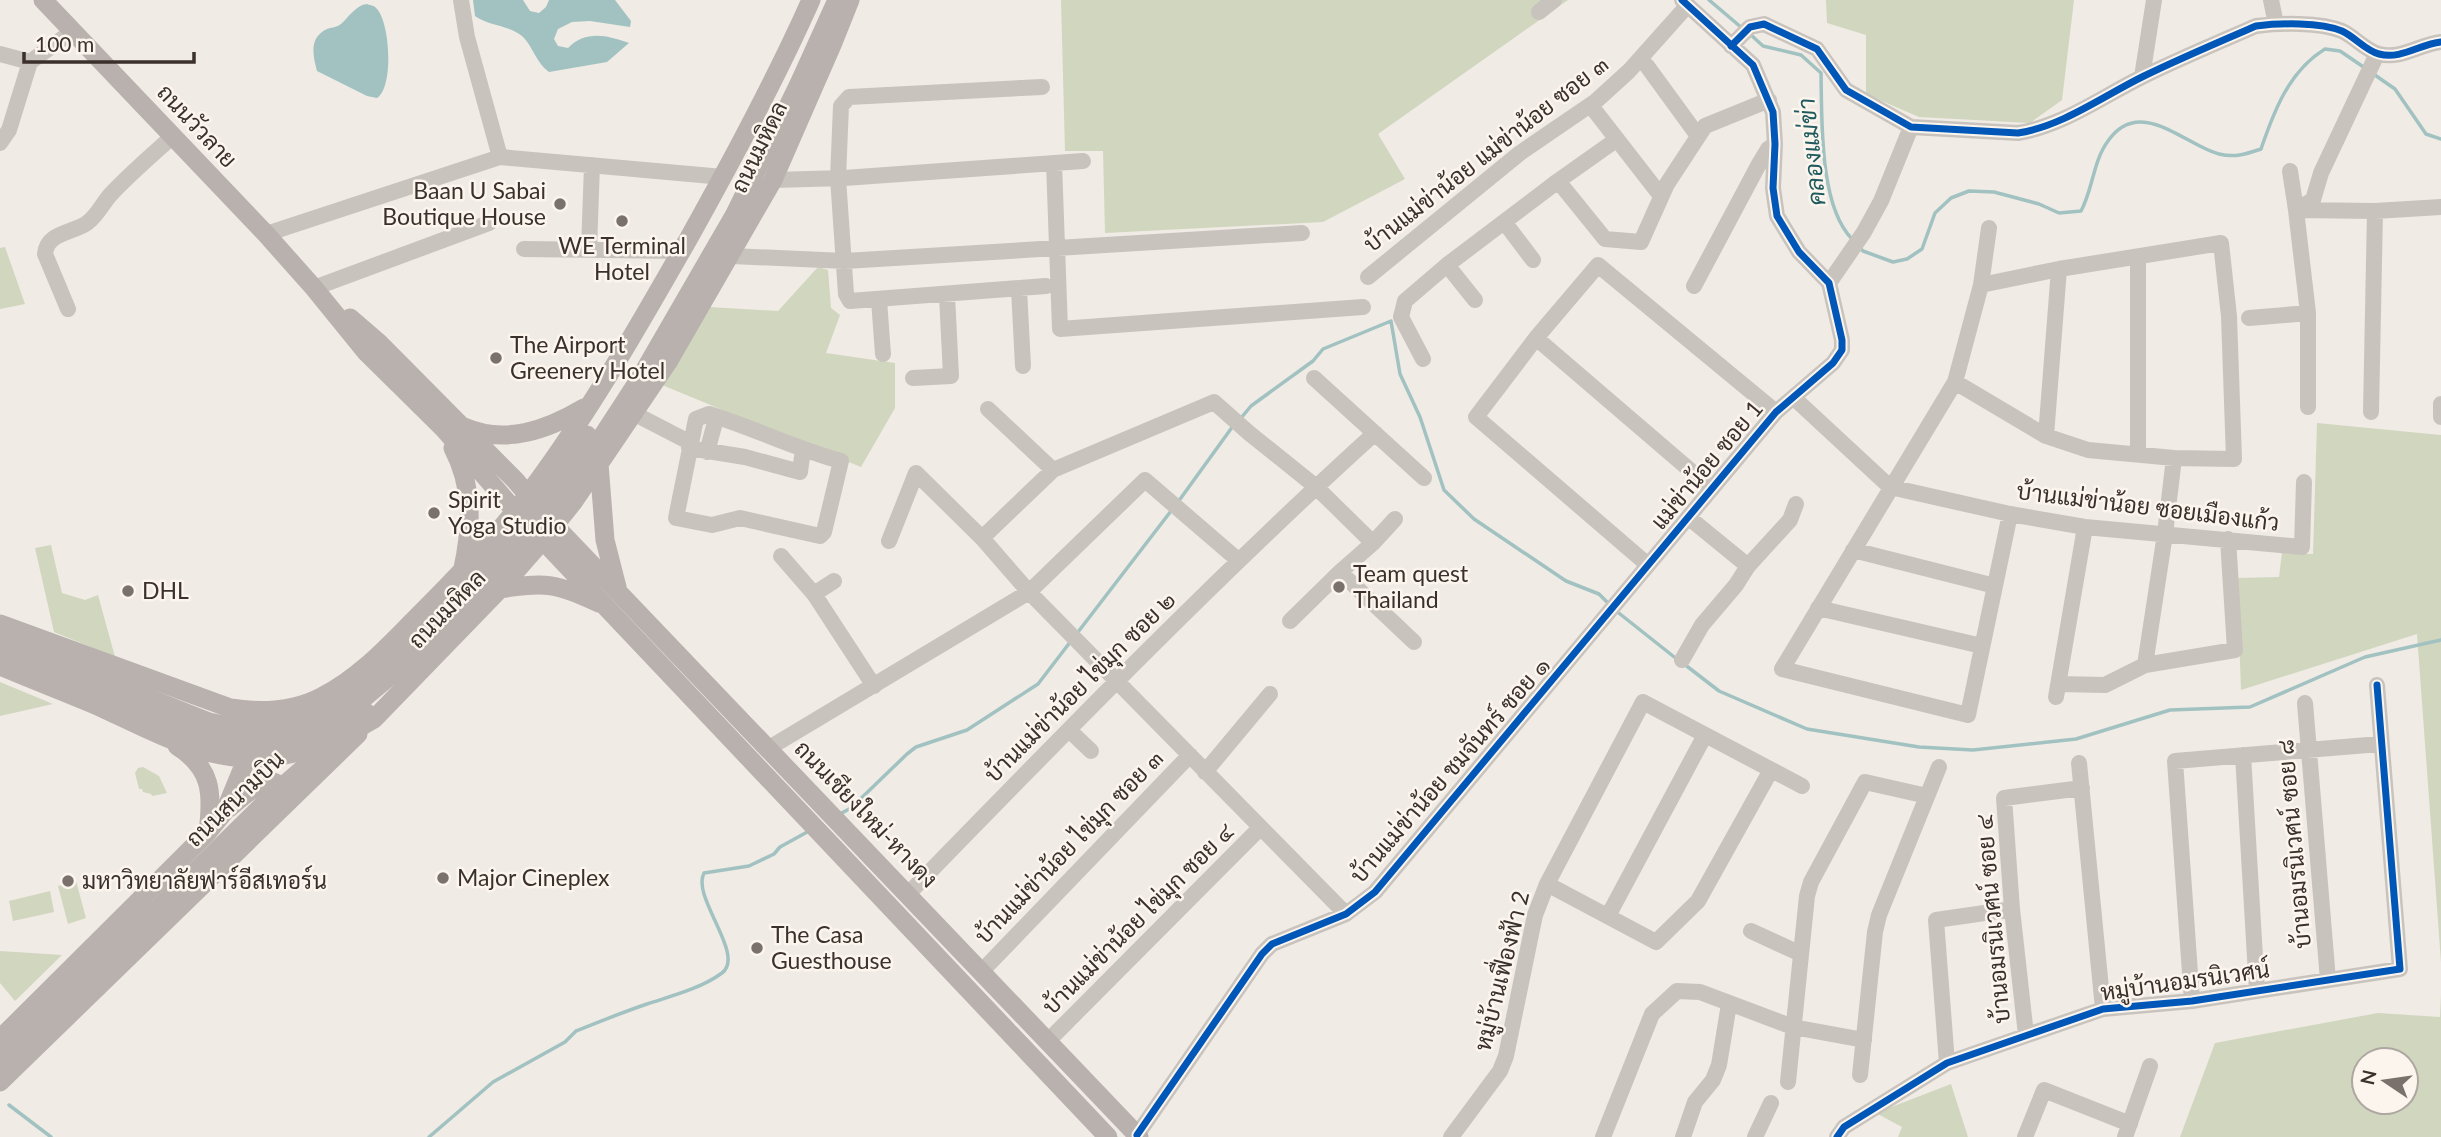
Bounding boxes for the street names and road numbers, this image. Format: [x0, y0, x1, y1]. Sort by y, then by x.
street label: บ้านแม่ข่าน้อย แม่ข่าน้อย ซอย ๓ [1358, 49, 1613, 257]
street label: ถนนวัวลาย [152, 78, 243, 173]
street label: ถนนมหิดล [724, 96, 792, 197]
street label: แม่ข่าน้อย ซอย 1 [1644, 394, 1768, 534]
street label: บ้านแม่ข่าน้อย ซอยเมืองแก้ว [2015, 476, 2281, 536]
street label: ถนนมหิดล [402, 563, 491, 653]
street label: บ้านแม่ข่าน้อย ไข่มุก ซอย ๒ [977, 584, 1183, 790]
street label: บ้านแม่ข่าน้อย ชมจันทร์ ซอย ๑ [1343, 650, 1555, 888]
street label: ถนนเชียงใหม่-หางดง [789, 733, 945, 893]
street label: บ้านอมรนิเวศน์ ซอย ๘ [2269, 738, 2316, 950]
street label: บ้านแม่ข่าน้อย ไข่มุก ซอย ๓ [968, 743, 1170, 951]
street label: ถนนสนามบิน [179, 745, 289, 852]
street label: บ้านอมรนิเวศน์ ซอย ๔ [1968, 813, 2015, 1025]
street label: บ้านแม่ข่าน้อย ไข่มุก ซอย ๔ [1035, 816, 1241, 1022]
street label: หมู่บ้านเฟื่องฟ้า 2 [1462, 886, 1538, 1055]
street label: หมู่บ้านอมรนิเวศน์ [2098, 953, 2272, 1010]

